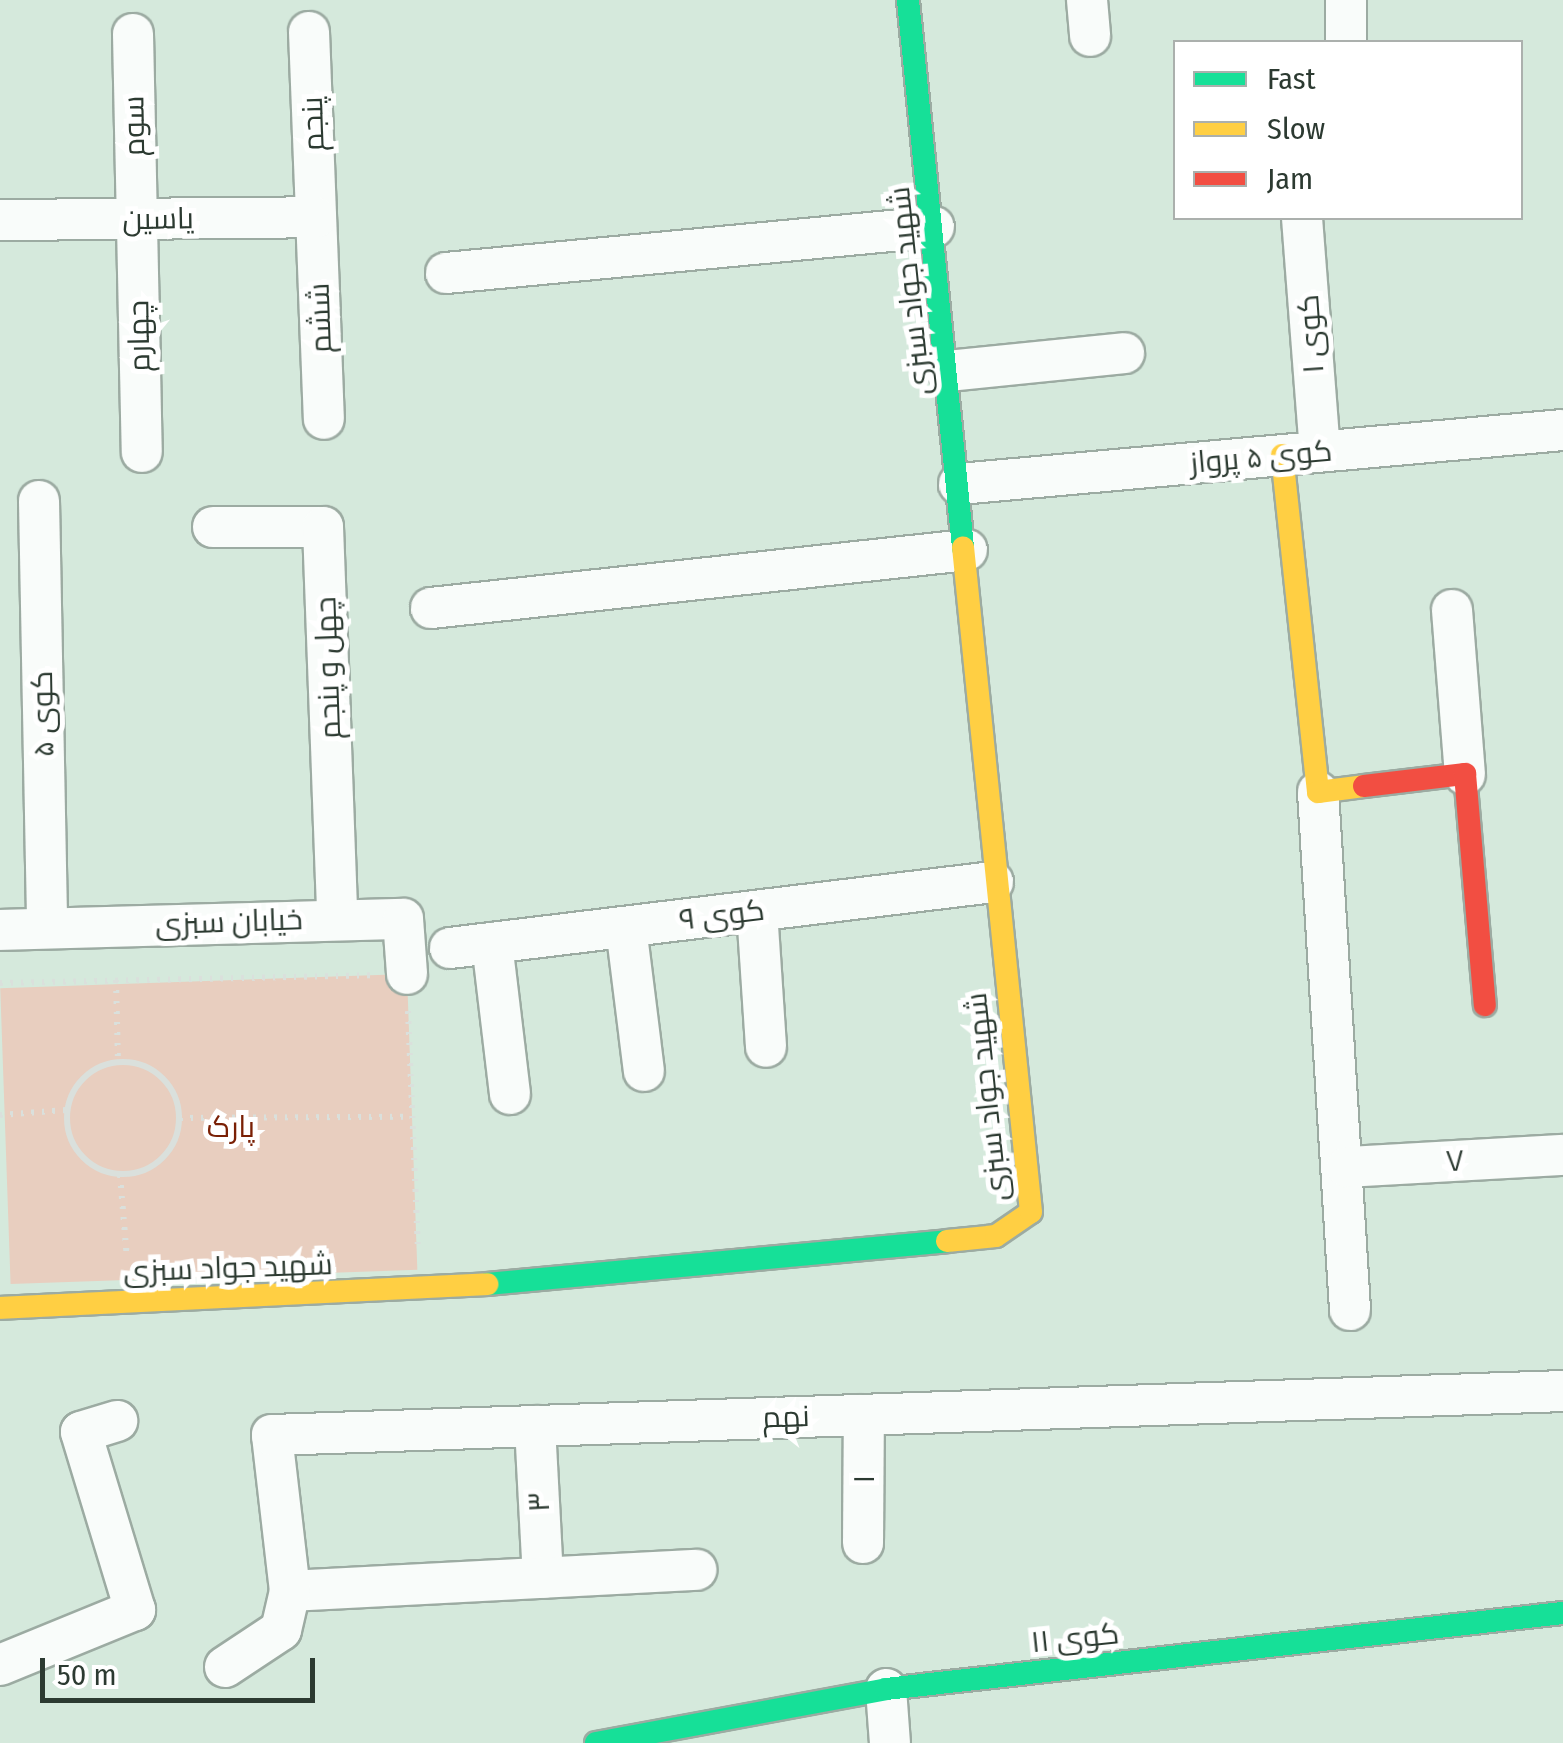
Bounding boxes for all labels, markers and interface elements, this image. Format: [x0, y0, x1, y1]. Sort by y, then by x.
legend [1173, 40, 1523, 220]
text: Fast [1267, 61, 1315, 97]
street label: سوم [115, 95, 153, 157]
street label: پنجم [294, 96, 332, 152]
text: Slow [1267, 111, 1325, 147]
text: Jam [1267, 161, 1313, 197]
street label: شهید جواد سبزی [881, 185, 939, 397]
street label: یاسین [122, 200, 194, 238]
street label: ششم [301, 282, 339, 354]
street label: کوی ۱ [1290, 293, 1332, 375]
street label: چهارم [120, 300, 158, 372]
street label: کوی ۵ پرواز [1188, 433, 1334, 481]
street label: چهل و پنجم [308, 596, 348, 740]
street label: کوی ۵ [24, 670, 62, 758]
street label: کوی ۹ [677, 892, 767, 938]
street label: خیابان سبزی [155, 901, 303, 943]
street label: شهید جواد سبزی [958, 991, 1016, 1203]
park label: پارک [207, 1109, 255, 1145]
street label: ۷ [1445, 1143, 1465, 1179]
street label: شهید جواد سبزی [123, 1246, 333, 1290]
street label: نهم [762, 1398, 810, 1436]
street label: ۱ [846, 1474, 882, 1484]
street label: ۳ [520, 1491, 558, 1513]
street label: کوی ۱۱ [1029, 1615, 1121, 1661]
scale bar [45, 1638, 320, 1700]
text: 50 m [57, 1657, 117, 1693]

